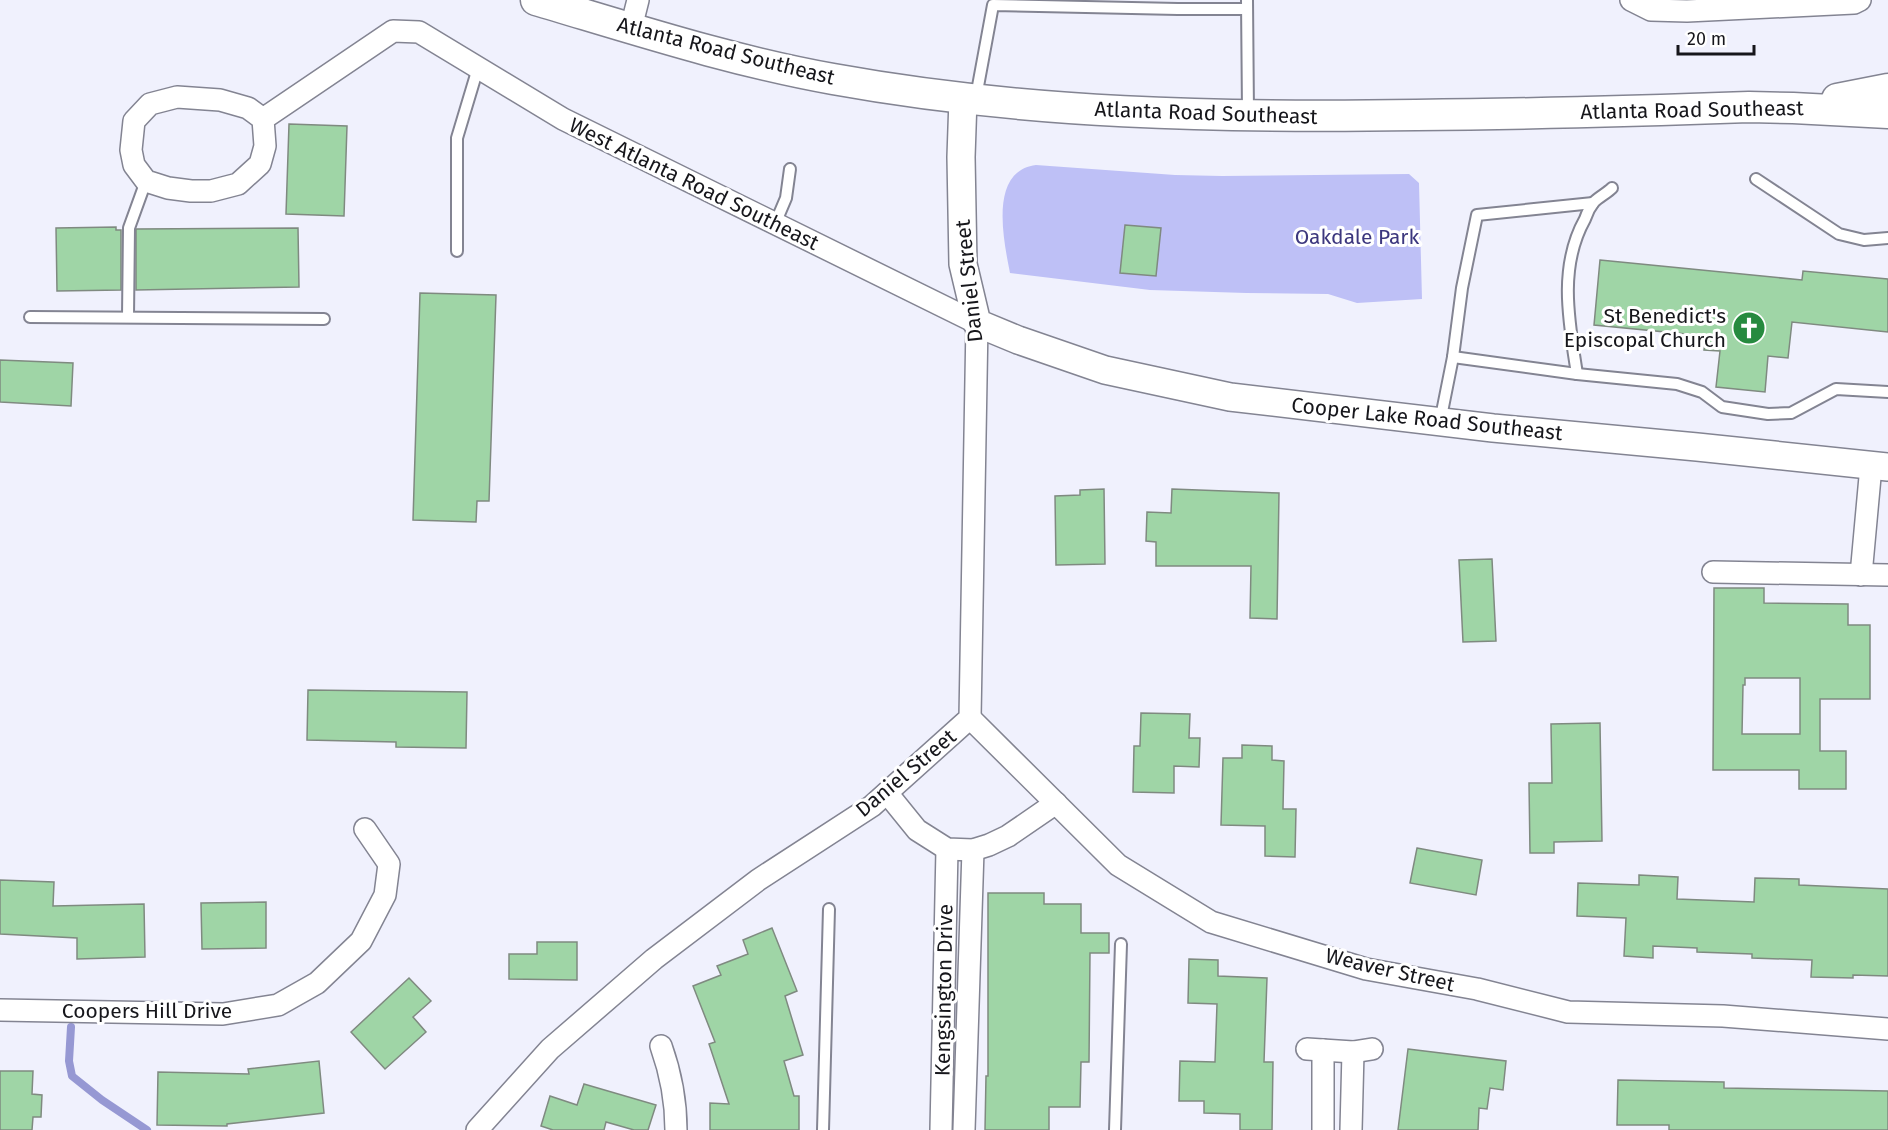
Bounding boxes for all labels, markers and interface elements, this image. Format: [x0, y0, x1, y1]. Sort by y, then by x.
street label: Atlanta Road Southeast [615, 11, 838, 91]
scale bar [1678, 18, 1754, 56]
text: 20 m [1687, 28, 1726, 50]
street label: Atlanta Road Southeast [1580, 95, 1804, 125]
street label: Atlanta Road Southeast [1094, 96, 1318, 130]
street label: West Atlanta Road Southeast [565, 112, 824, 256]
street label: Daniel Street [950, 218, 988, 344]
park label: Oakdale Park [1295, 224, 1419, 250]
place label: St Benedict's Episcopal Church [1564, 303, 1726, 353]
church icon: St Benedict's Episcopal Church [1731, 310, 1767, 346]
street label: Cooper Lake Road Southeast [1290, 392, 1564, 446]
street label: Daniel Street [850, 723, 962, 823]
street label: Kengsington Drive [929, 904, 959, 1076]
street label: Weaver Street [1323, 943, 1458, 998]
street label: Coopers Hill Drive [62, 998, 232, 1024]

